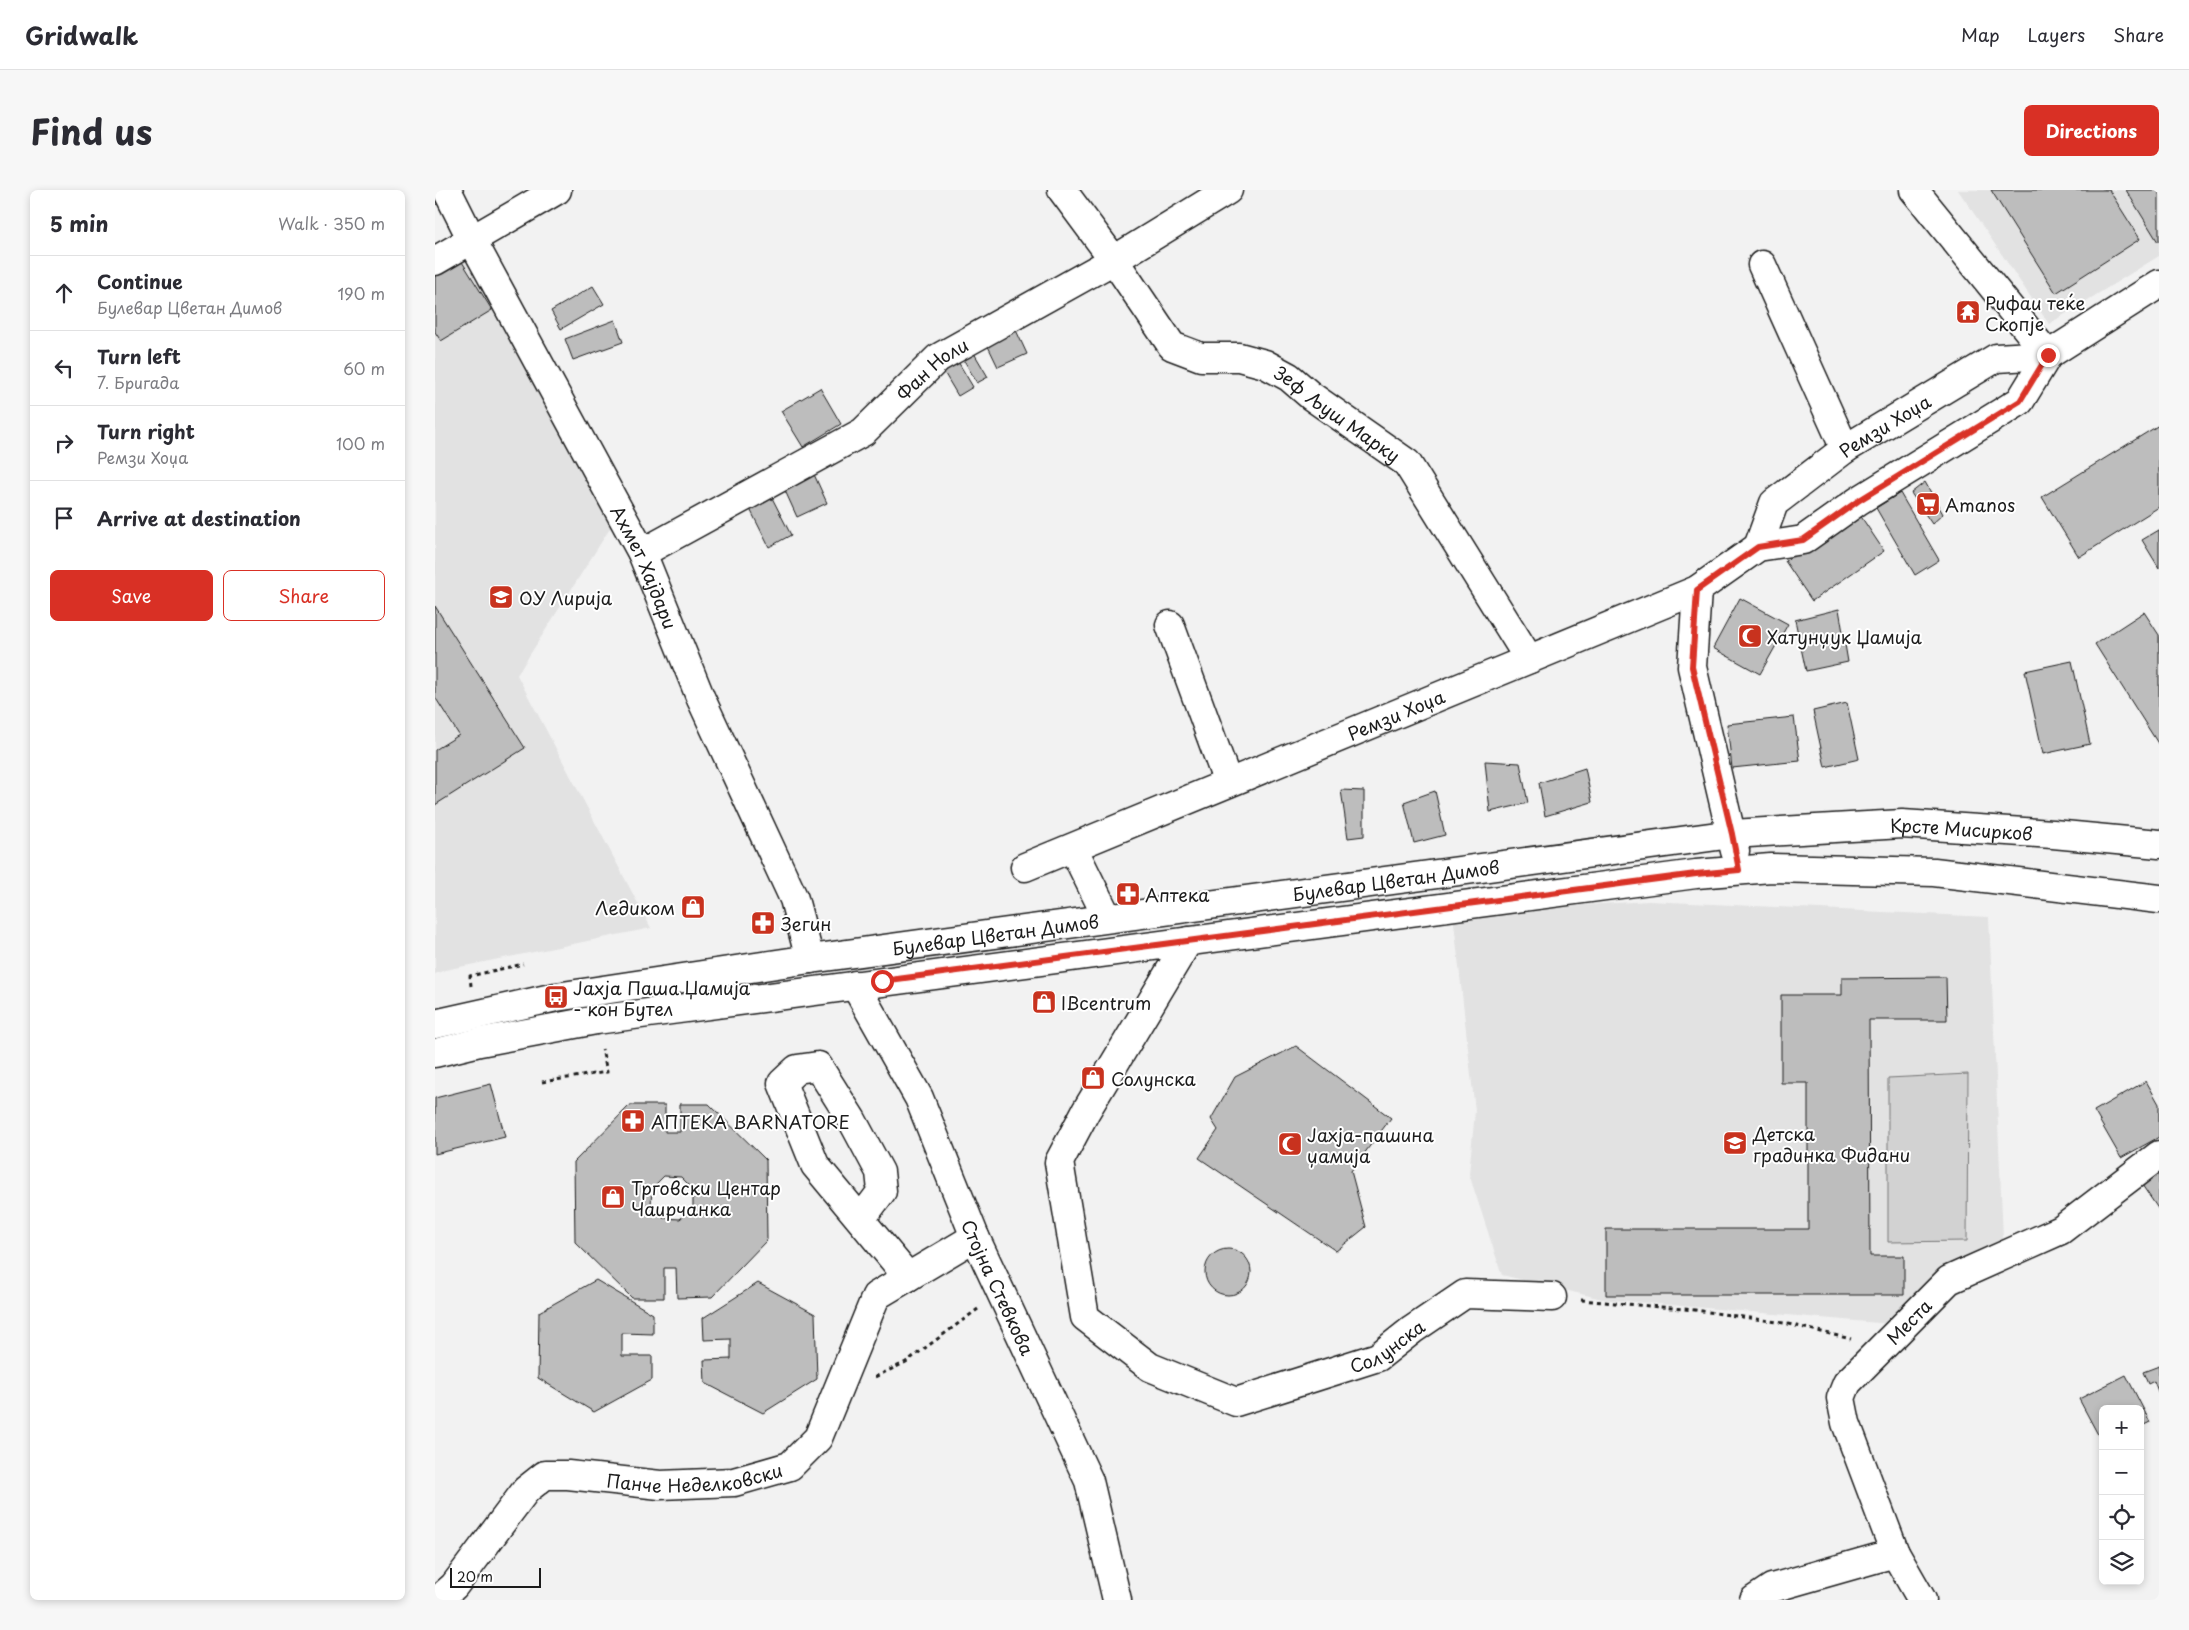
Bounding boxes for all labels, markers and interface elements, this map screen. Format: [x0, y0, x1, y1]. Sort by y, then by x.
text: Gridwalk [25, 17, 138, 53]
text: Map [1961, 21, 2000, 48]
text: Layers [2028, 21, 2085, 48]
text: Share [2113, 21, 2164, 48]
text: Find us [30, 104, 152, 157]
button: Directions [2024, 105, 2159, 156]
text: 5 min [50, 207, 108, 239]
text: Walk · 350 m [278, 211, 385, 235]
text: Continue [97, 267, 183, 295]
icon: ahead [50, 279, 78, 307]
text: 190 m [337, 281, 385, 305]
place label: Рифаи теќе Скопје [1985, 289, 2086, 337]
text: Булевар Цветан Димов [97, 295, 282, 319]
temple icon: Рифаи теќе Скопје [1955, 299, 1981, 325]
street label: Фан Ноли [890, 331, 973, 406]
text: Turn left [97, 342, 181, 370]
route end [2037, 344, 2060, 367]
icon: left [50, 354, 78, 382]
text: 60 m [343, 356, 385, 380]
street label: Зеф Љуш Марку [1270, 358, 1406, 468]
text: 7. Бригада [97, 370, 179, 394]
street label: Ремзи Хоџа [1833, 387, 1936, 463]
text: Turn right [97, 417, 195, 445]
icon: right [50, 429, 78, 457]
text: 100 m [336, 431, 385, 455]
text: Ремзи Хоџа [97, 445, 188, 469]
supermarket icon: Amanos [1915, 491, 1941, 517]
place label: Amanos [1945, 491, 2015, 518]
street label: Ахмет Хајдари [605, 500, 685, 633]
icon: arrive [50, 504, 78, 532]
text: Arrive at destination [97, 504, 301, 532]
button: Save [50, 570, 213, 621]
button: Share [223, 570, 385, 621]
school or university icon: ОУ Лирија [488, 584, 514, 610]
place label: ОУ Лирија [519, 584, 613, 611]
mosque icon: Хатунџук Џамија [1737, 623, 1763, 649]
place label: Хатунџук Џамија [1767, 623, 1923, 650]
street label: Ремзи Хоџа [1343, 682, 1449, 746]
street label: Крсте Мисирков [1889, 810, 2034, 846]
street label: Булевар Цветан Димов [1291, 852, 1501, 907]
pharmacy icon: Аптека [1115, 881, 1141, 907]
place label: Аптека [1145, 881, 1210, 908]
place label: Ледиком [595, 894, 675, 921]
shop icon: Ледиком [680, 894, 706, 920]
street label: Булевар Цветан Димов [890, 906, 1101, 961]
pharmacy icon: Зегин [750, 910, 776, 936]
place label: Зегин [781, 910, 831, 937]
route start [871, 970, 894, 993]
place label: Јахја Паша Џамија - кон Бутел [573, 974, 751, 1022]
bus stop icon: Јахја Паша Џамија - кон Бутел [543, 984, 569, 1010]
shop icon: IBcentrum [1031, 989, 1057, 1015]
place label: IBcentrum [1061, 989, 1151, 1016]
shop icon: Солунска [1080, 1065, 1106, 1091]
place label: Солунска [1111, 1065, 1196, 1092]
pharmacy icon: АПТЕКА BARNATORE [620, 1108, 646, 1134]
place label: АПТЕКА BARNATORE [651, 1108, 850, 1135]
place label: Детска градинка Фидани [1752, 1120, 1910, 1168]
place label: Јахја-пашина џамија [1307, 1121, 1435, 1169]
school or university icon: Детска градинка Фидани [1722, 1130, 1748, 1156]
mosque icon: Јахја-пашина џамија [1277, 1131, 1303, 1157]
place label: Трговски Центар Чаирчанка [631, 1174, 781, 1222]
shop icon: Трговски Центар Чаирчанка [600, 1184, 626, 1210]
street label: Стојна Стевкова [956, 1215, 1042, 1360]
street label: Места [1879, 1292, 1937, 1350]
street label: Солунска [1346, 1312, 1430, 1379]
map controls [2099, 1405, 2144, 1585]
button: + [2099, 1405, 2144, 1450]
button: − [2099, 1450, 2144, 1495]
street label: Панче Неделковски [605, 1455, 785, 1499]
button: locate [2099, 1495, 2144, 1540]
button: layers [2099, 1540, 2144, 1585]
scale bar [450, 1565, 541, 1588]
text: 20 m [457, 1566, 493, 1587]

